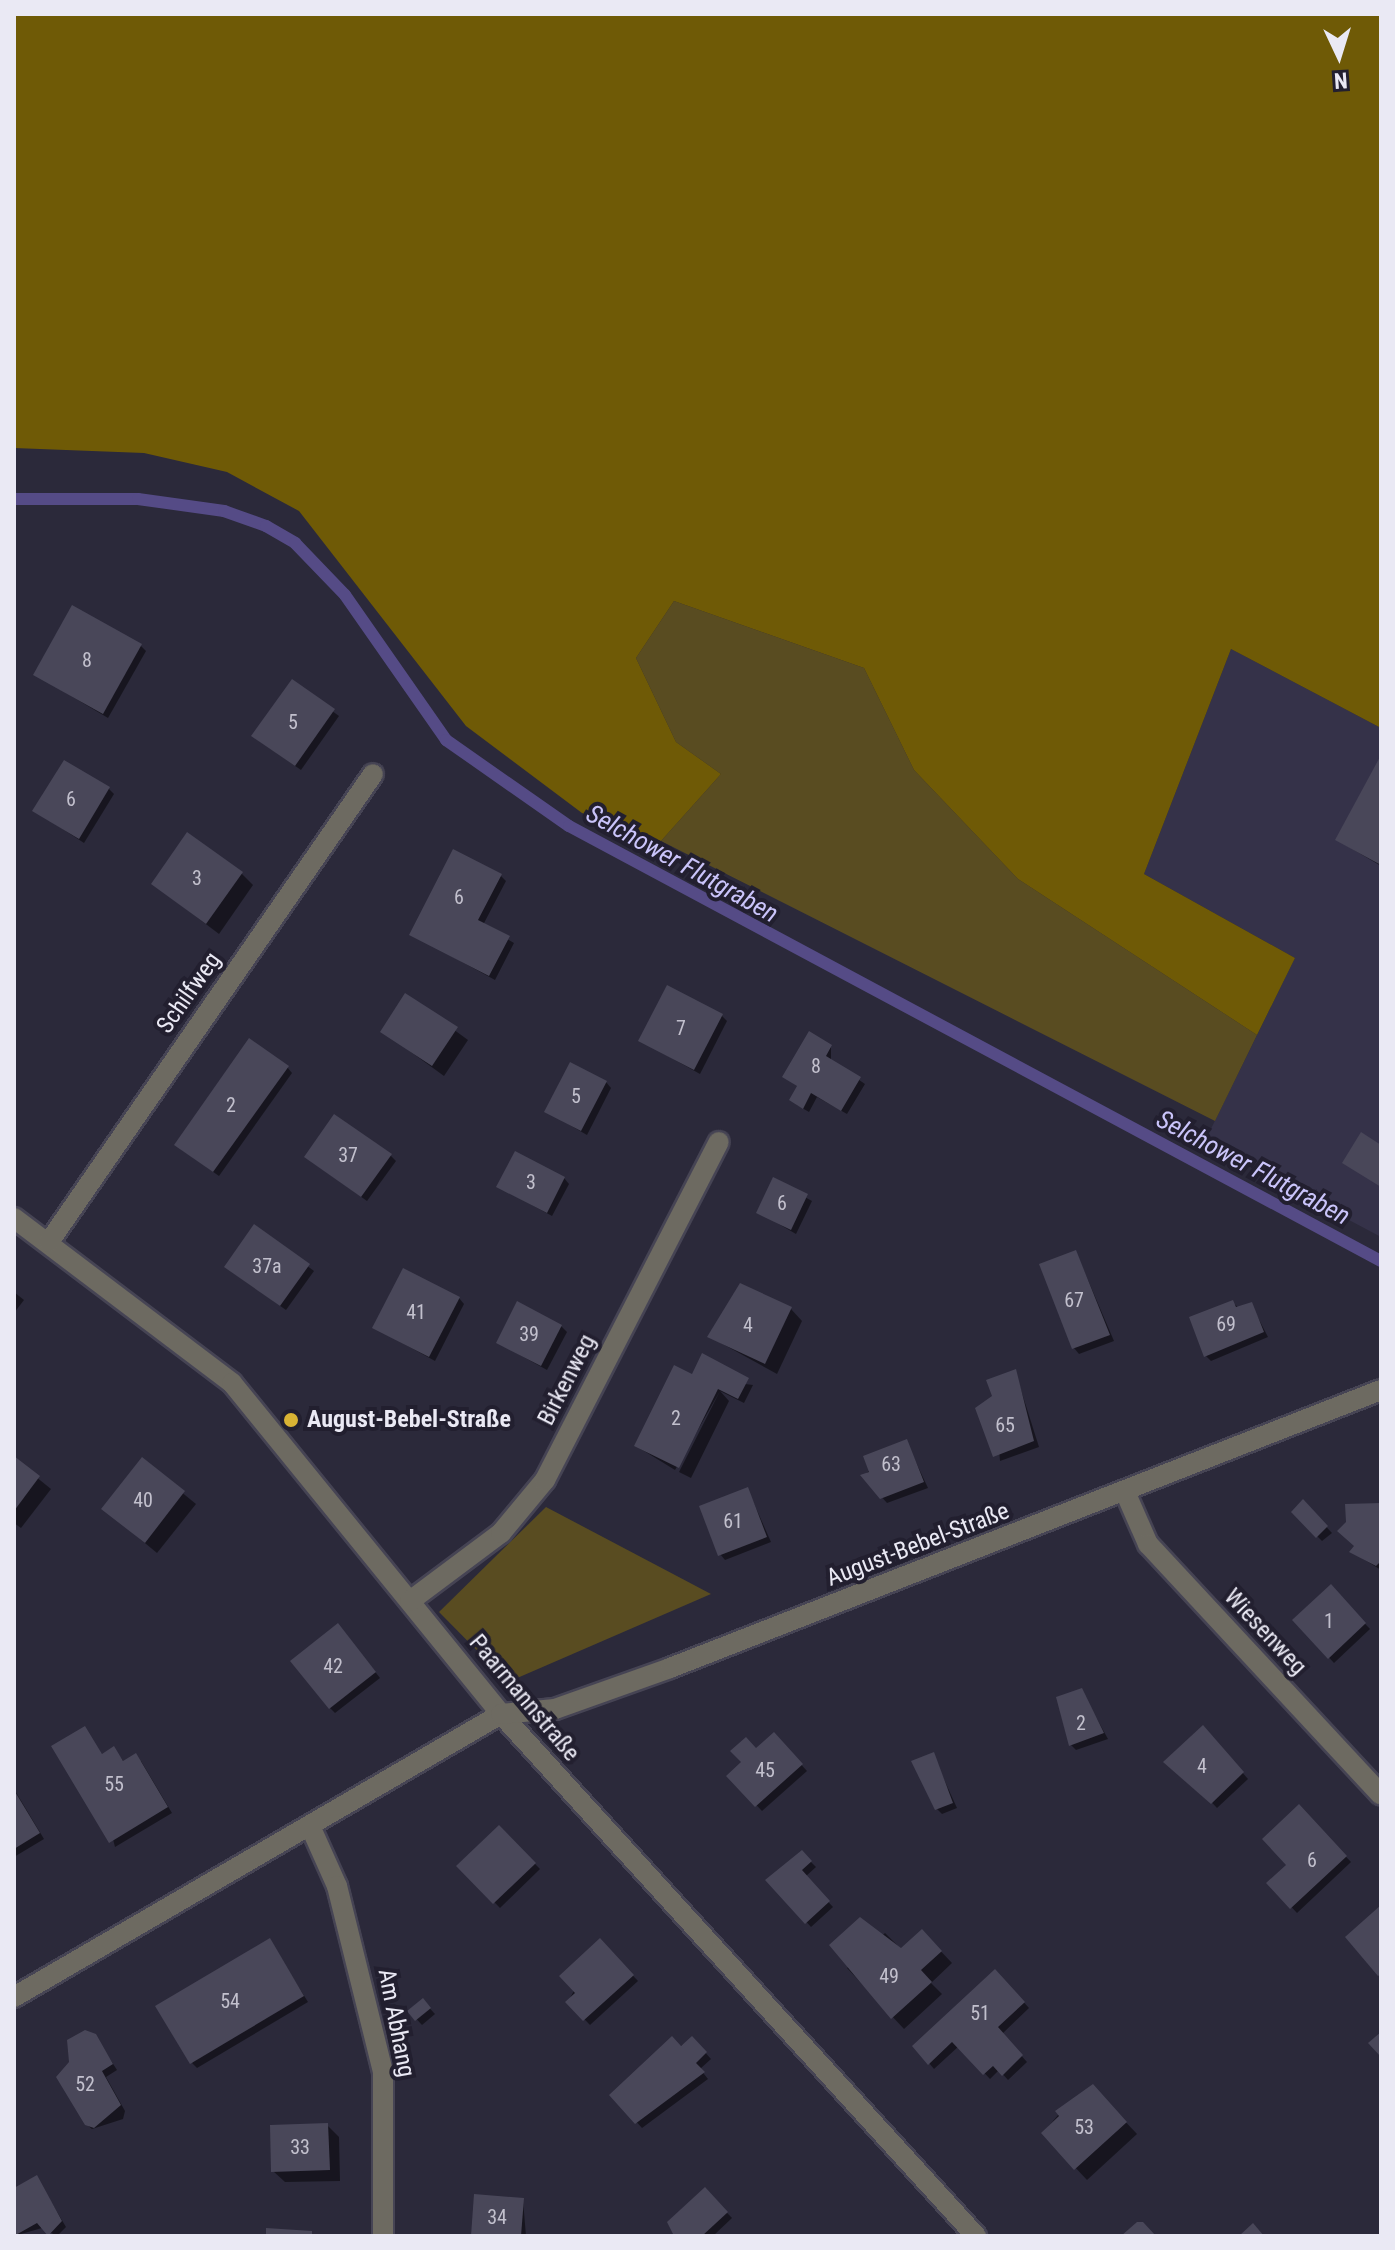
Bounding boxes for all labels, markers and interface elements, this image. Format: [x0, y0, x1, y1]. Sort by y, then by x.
north arrow [1299, 16, 1379, 96]
text: N [1333, 67, 1348, 93]
house number: 8 [82, 648, 92, 672]
house number: 5 [288, 710, 298, 734]
house number: 6 [66, 787, 76, 811]
water label: Selchower Flutgraben [581, 798, 783, 930]
house number: 3 [192, 866, 202, 890]
house number: 6 [454, 885, 464, 909]
street label: Schilfweg [151, 947, 227, 1039]
house number: 7 [676, 1016, 686, 1040]
house number: 8 [811, 1054, 821, 1078]
house number: 5 [571, 1084, 581, 1108]
house number: 2 [226, 1093, 236, 1117]
water label: Selchower Flutgraben [1151, 1104, 1355, 1232]
house number: 37 [338, 1143, 358, 1167]
house number: 3 [526, 1170, 536, 1194]
house number: 6 [777, 1191, 787, 1215]
house number: 37a [252, 1254, 282, 1278]
house number: 67 [1064, 1288, 1084, 1312]
house number: 41 [406, 1300, 426, 1324]
house number: 69 [1216, 1312, 1236, 1336]
house number: 4 [743, 1313, 753, 1337]
house number: 39 [519, 1322, 539, 1346]
street label: Birkenweg [532, 1330, 602, 1430]
place label: August-Bebel-Straße [307, 1406, 511, 1434]
house number: 2 [671, 1406, 681, 1430]
marker: August-Bebel-Straße [282, 1411, 300, 1429]
house number: 65 [995, 1413, 1015, 1437]
house number: 63 [881, 1452, 901, 1476]
house number: 40 [133, 1488, 153, 1512]
street label: August-Bebel-Straße [823, 1497, 1013, 1593]
house number: 61 [723, 1509, 743, 1533]
street label: Wiesenweg [1218, 1583, 1312, 1681]
house number: 1 [1324, 1609, 1334, 1633]
street label: Paarmannstraße [463, 1629, 585, 1767]
house number: 42 [323, 1654, 343, 1678]
house number: 2 [1076, 1711, 1086, 1735]
house number: 4 [1197, 1754, 1207, 1778]
house number: 45 [755, 1758, 775, 1782]
house number: 55 [104, 1772, 124, 1796]
house number: 6 [1307, 1848, 1317, 1872]
house number: 49 [879, 1964, 899, 1988]
street label: Am Abhang [371, 1966, 421, 2080]
house number: 54 [220, 1989, 240, 2013]
house number: 51 [970, 2001, 990, 2025]
house number: 52 [75, 2072, 95, 2096]
house number: 53 [1074, 2115, 1094, 2139]
house number: 33 [290, 2135, 310, 2159]
house number: 34 [487, 2205, 507, 2229]

